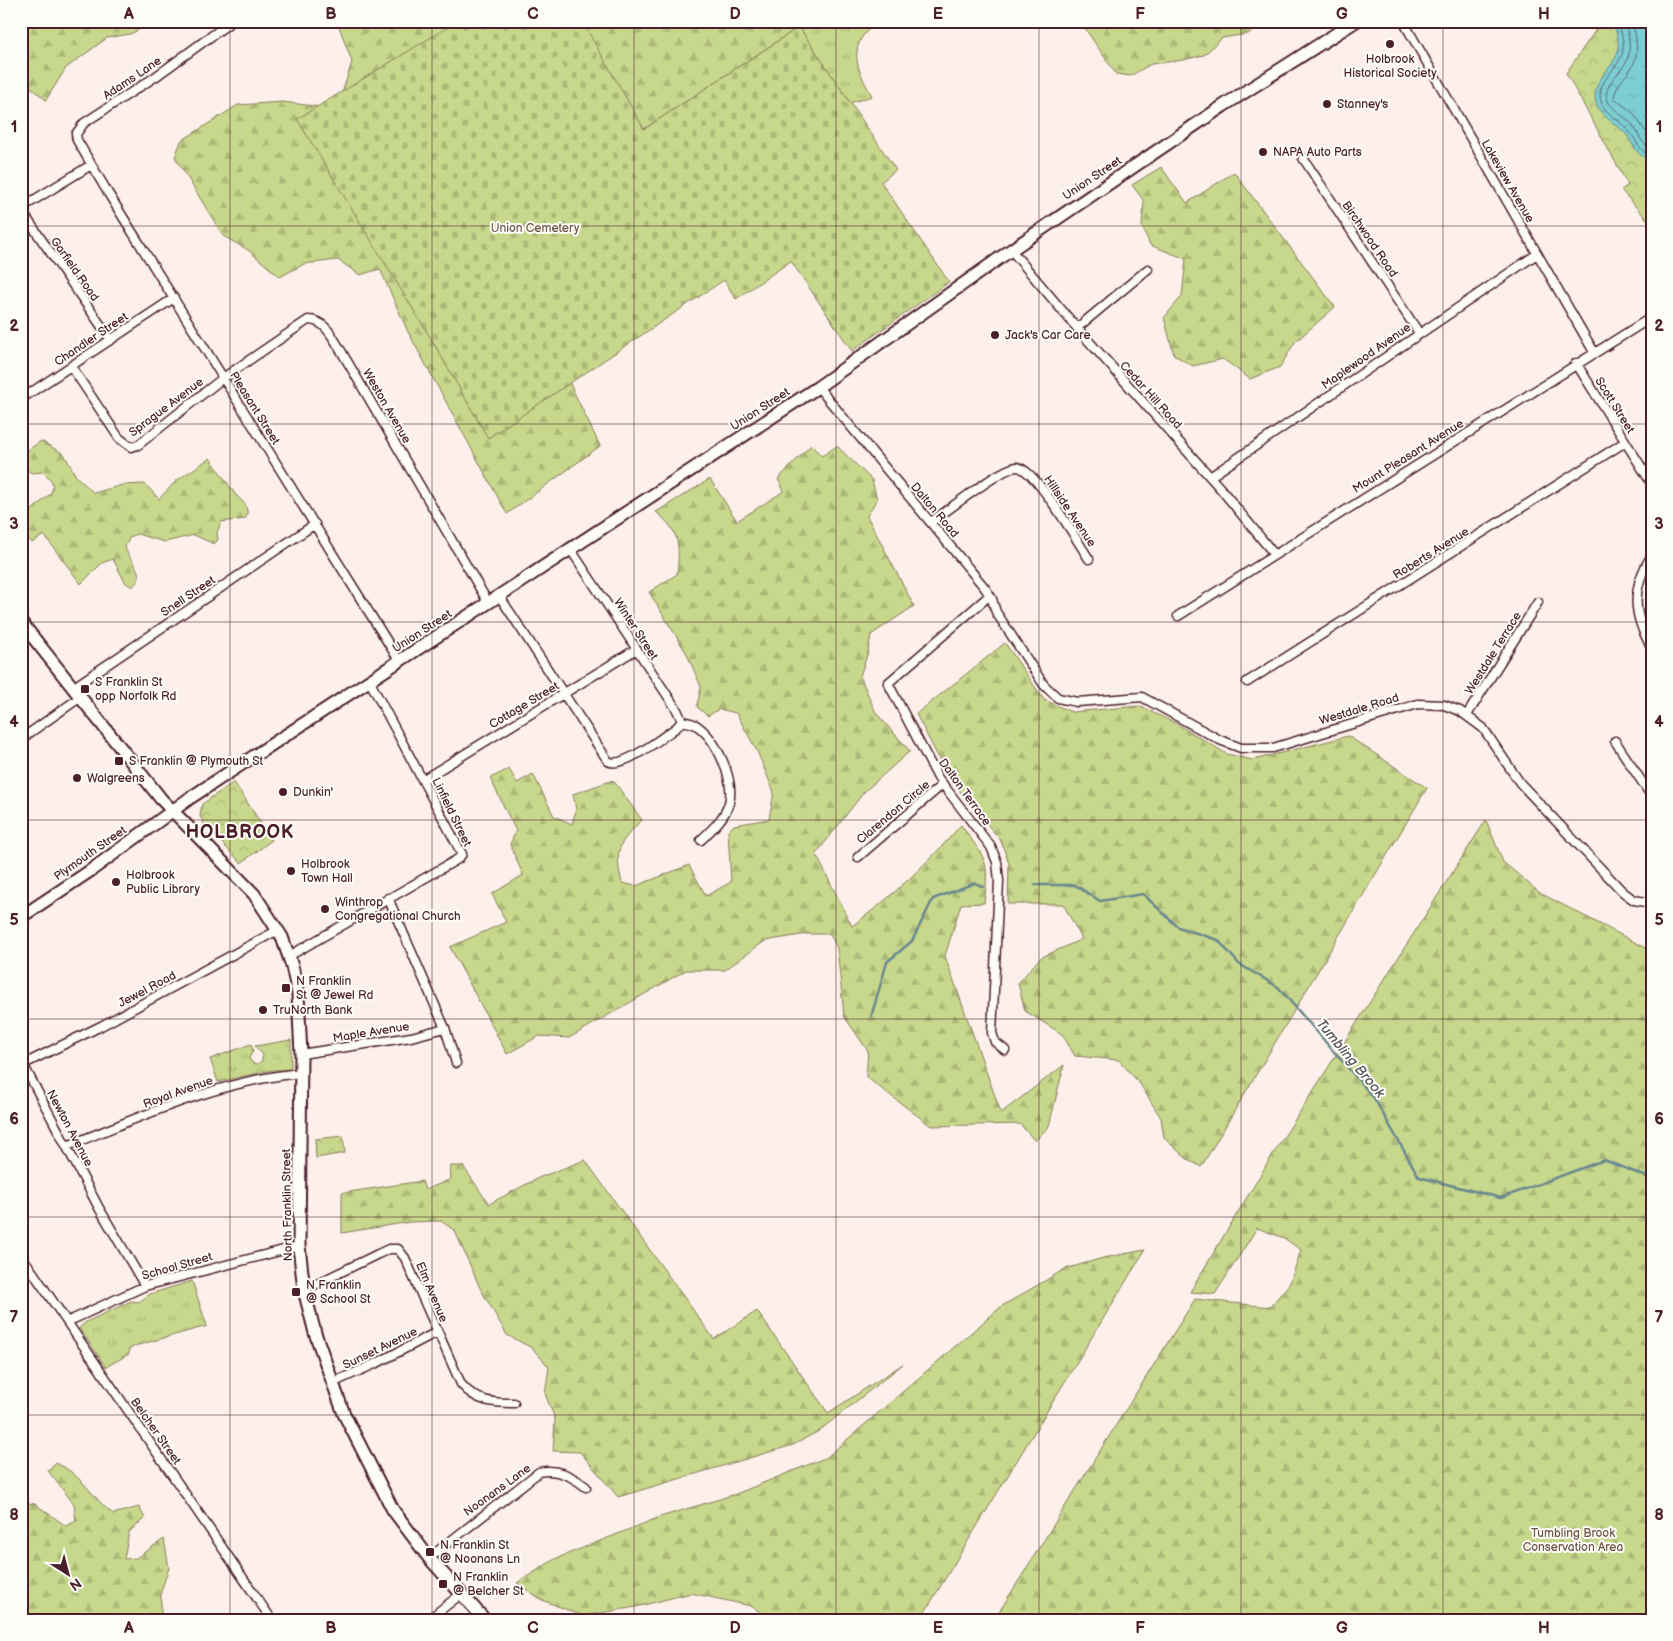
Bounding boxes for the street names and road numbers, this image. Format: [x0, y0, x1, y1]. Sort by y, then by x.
street label: Adams Lane [100, 53, 164, 103]
street label: Lakeview Avenue [1478, 137, 1537, 225]
street label: Union Street [1060, 153, 1125, 204]
street label: Birchwood Road [1339, 198, 1401, 280]
street label: Garfield Road [47, 234, 102, 304]
street label: Chandler Street [52, 309, 131, 370]
street label: Maplewood Avenue [1319, 320, 1414, 393]
street label: Cedar Hill Road [1116, 358, 1185, 432]
street label: Weston Avenue [359, 366, 414, 446]
street label: Pleasant Street [226, 369, 283, 448]
street label: Scott Street [1591, 374, 1638, 436]
street label: Sprague Avenue [126, 375, 206, 440]
street label: Union Street [728, 384, 793, 434]
street label: Mount Pleasant Avenue [1350, 416, 1467, 497]
street label: Hillside Avenue [1040, 473, 1099, 550]
street label: Dalton Road [907, 480, 962, 541]
street label: Roberts Avenue [1391, 524, 1472, 583]
street label: Snell Street [158, 573, 219, 620]
street label: Winter Street [610, 596, 661, 663]
street label: Union Street [390, 606, 455, 656]
street label: Westdale Terrace [1462, 609, 1525, 697]
street label: Cottage Street [487, 678, 562, 732]
street label: Westdale Road [1318, 690, 1401, 729]
street label: Dalton Terrace [935, 756, 994, 829]
street label: Linfield Street [428, 775, 475, 849]
street label: Clarendon Circle [854, 777, 933, 847]
street label: Plymouth Street [51, 823, 130, 884]
street label: Jewel Road [116, 968, 179, 1011]
street label: Maple Avenue [332, 1019, 410, 1046]
street label: Royal Avenue [141, 1073, 215, 1112]
street label: Newton Avenue [43, 1087, 96, 1169]
street label: North Franklin Street [279, 1148, 296, 1261]
street label: School Street [140, 1249, 214, 1284]
street label: Elm Avenue [412, 1260, 451, 1325]
street label: Sunset Avenue [341, 1324, 420, 1373]
street label: Belcher Street [127, 1395, 184, 1468]
street label: Noonans Lane [461, 1461, 534, 1520]

